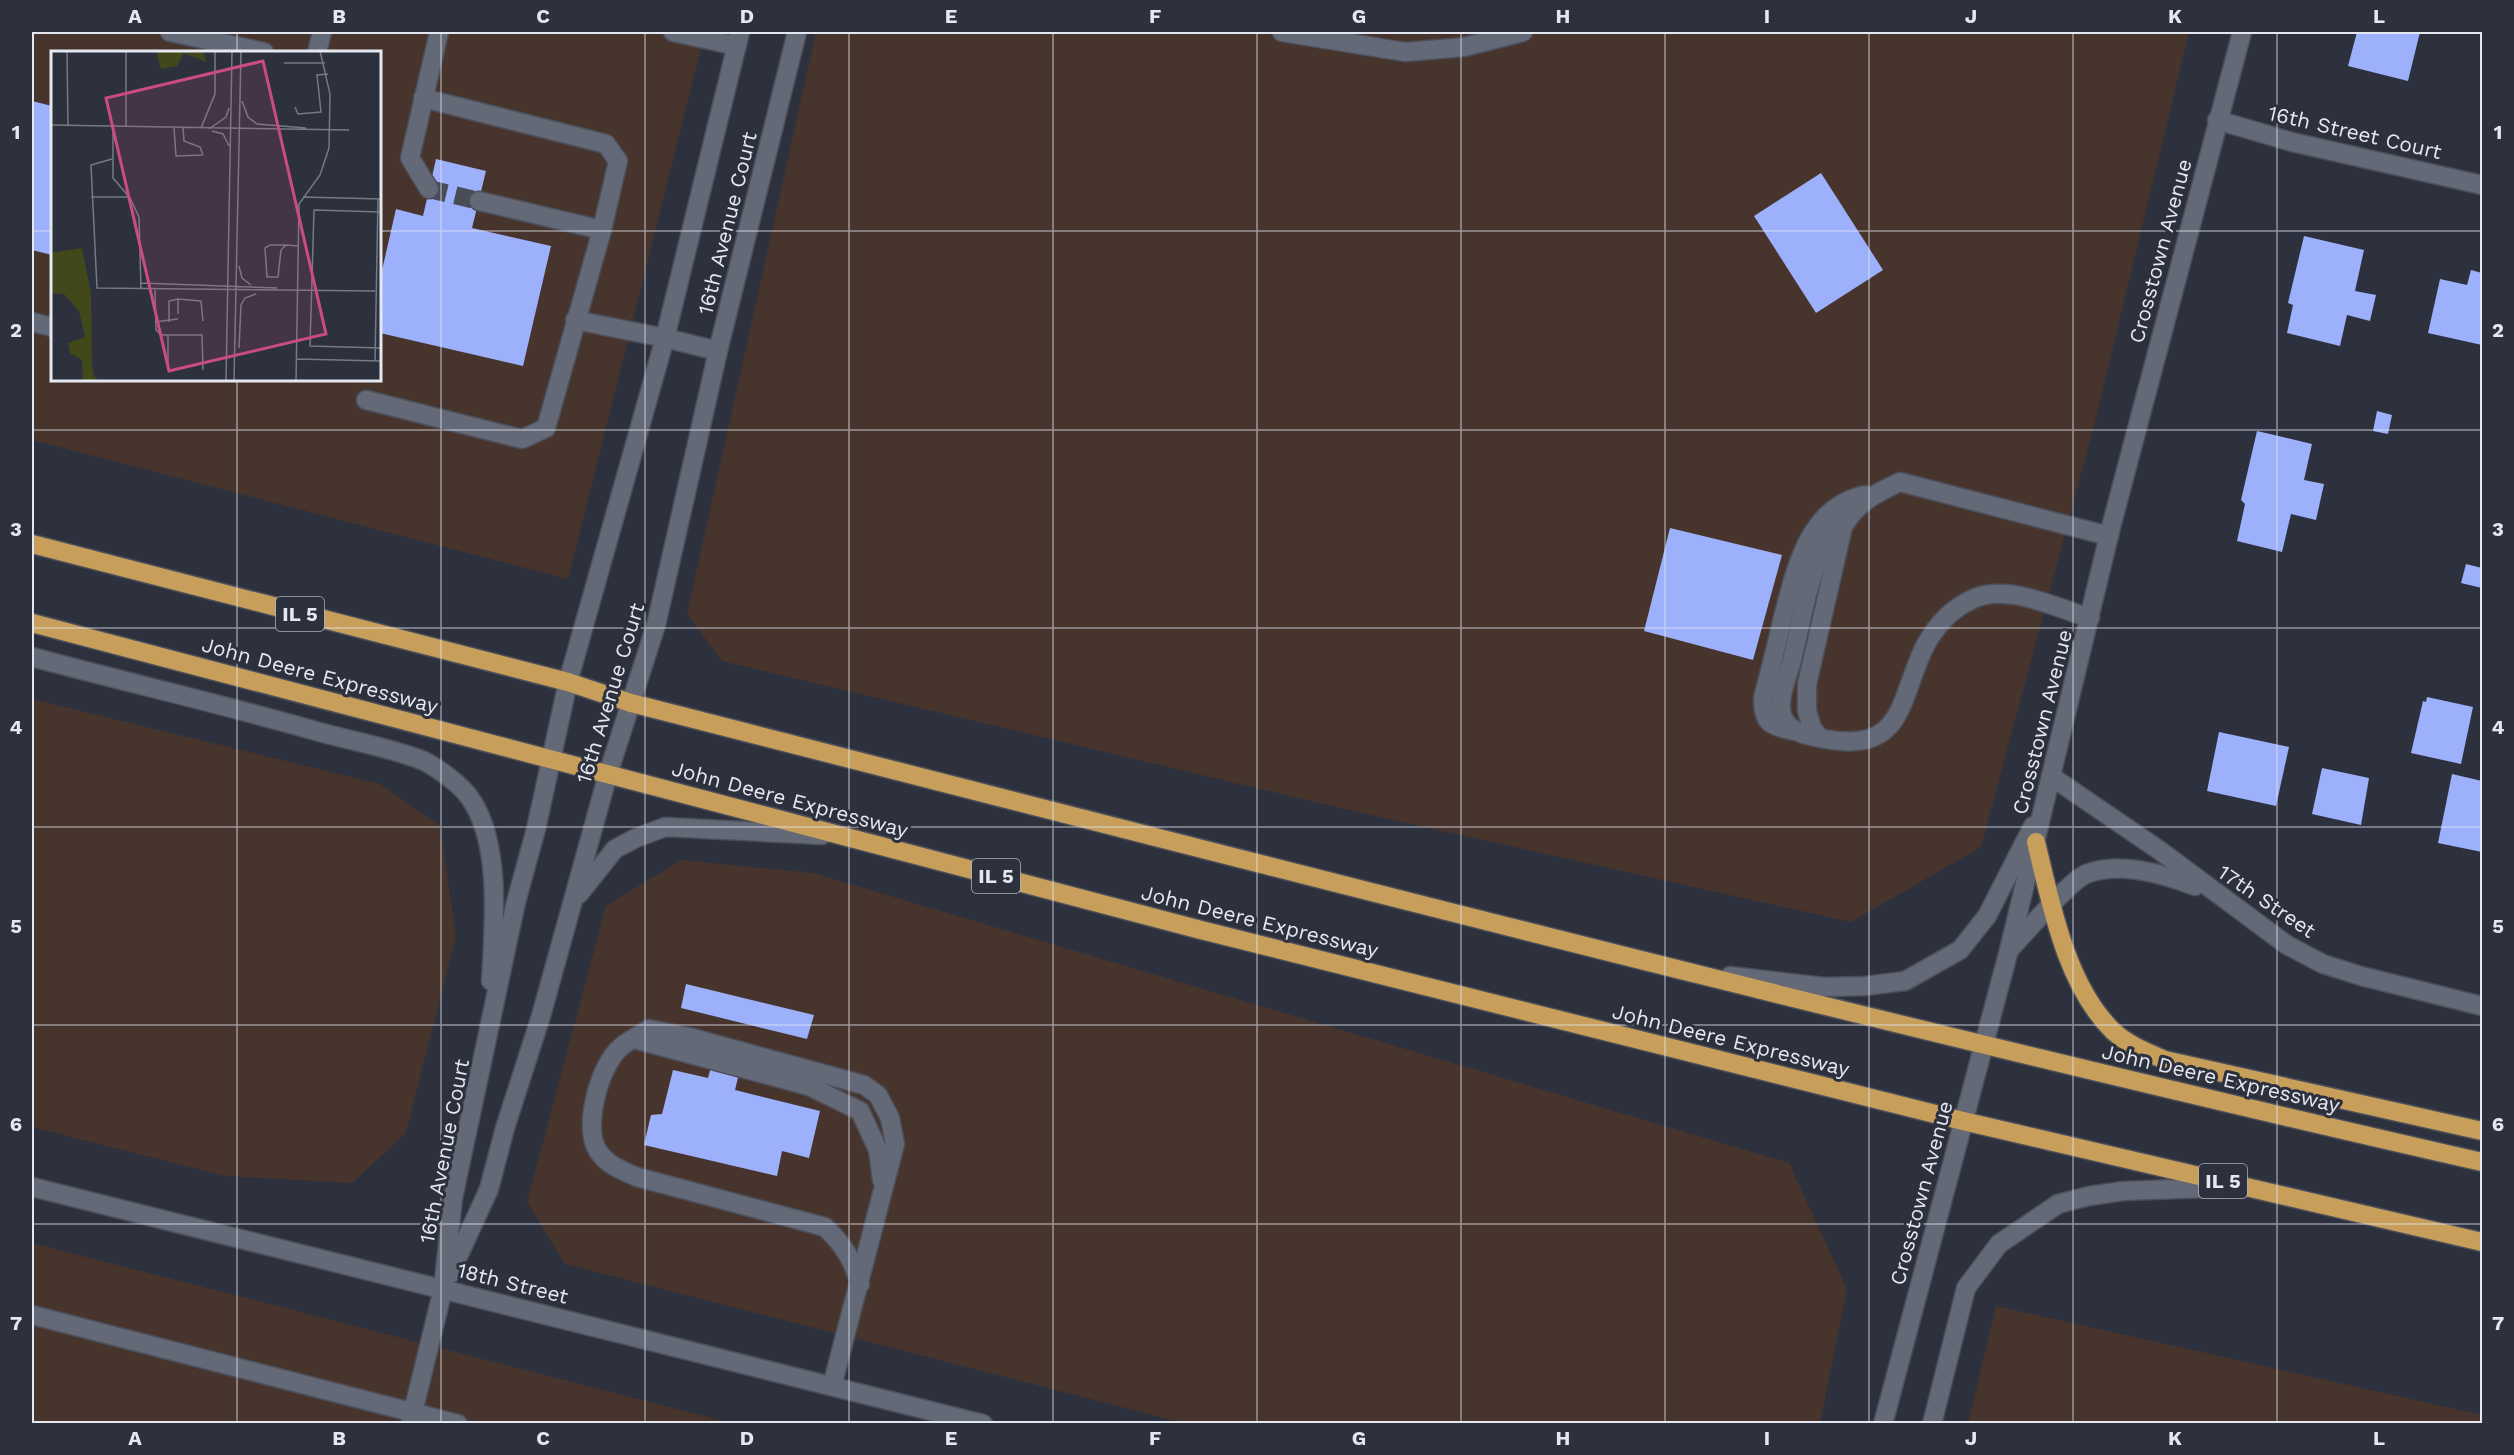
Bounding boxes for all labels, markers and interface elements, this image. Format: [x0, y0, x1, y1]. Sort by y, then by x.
text: A [128, 4, 142, 28]
text: B [332, 4, 346, 28]
text: C [536, 4, 550, 28]
text: D [740, 4, 754, 28]
text: E [945, 4, 957, 28]
text: F [1149, 4, 1161, 28]
text: G [1352, 4, 1366, 28]
text: H [1556, 4, 1570, 28]
text: I [1764, 4, 1770, 28]
text: J [1965, 4, 1977, 28]
text: K [2168, 4, 2182, 28]
text: L [2373, 4, 2385, 28]
inset map [51, 51, 381, 381]
street label: 16th Street Court [2266, 100, 2444, 164]
text: 1 [12, 120, 20, 144]
text: 1 [2494, 120, 2502, 144]
street label: 16th Avenue Court [692, 129, 762, 317]
street label: Crosstown Avenue [2123, 156, 2197, 346]
text: 2 [10, 318, 22, 342]
text: 2 [2492, 318, 2504, 342]
text: 3 [10, 517, 22, 541]
text: 3 [2492, 517, 2504, 541]
road number: IL 5 [276, 597, 324, 631]
street label: 16th Avenue Court [571, 600, 649, 786]
street label: Crosstown Avenue [2007, 627, 2077, 817]
street label: John Deere Expressway [199, 631, 441, 719]
text: 4 [10, 715, 23, 739]
text: 4 [2492, 715, 2505, 739]
street label: John Deere Expressway [669, 755, 911, 843]
road number: IL 5 [972, 859, 1020, 893]
street label: 17th Street [2214, 859, 2321, 943]
street label: John Deere Expressway [1139, 879, 1381, 963]
text: 5 [10, 914, 22, 938]
text: 5 [2492, 914, 2504, 938]
street label: John Deere Expressway [1610, 998, 1852, 1082]
street label: John Deere Expressway [2100, 1038, 2343, 1118]
street label: 16th Avenue Court [414, 1057, 474, 1245]
street label: Crosstown Avenue [1884, 1098, 1958, 1288]
text: 6 [10, 1112, 22, 1136]
text: 6 [2492, 1112, 2504, 1136]
road number: IL 5 [2199, 1164, 2247, 1198]
street label: 18th Street [455, 1257, 571, 1309]
text: 7 [10, 1311, 22, 1335]
text: 7 [2492, 1311, 2504, 1335]
text: A [128, 1426, 142, 1450]
text: B [332, 1426, 346, 1450]
text: C [536, 1426, 550, 1450]
text: D [740, 1426, 754, 1450]
text: E [945, 1426, 957, 1450]
text: F [1149, 1426, 1161, 1450]
text: G [1352, 1426, 1366, 1450]
text: H [1556, 1426, 1570, 1450]
text: I [1764, 1426, 1770, 1450]
text: J [1965, 1426, 1977, 1450]
text: K [2168, 1426, 2182, 1450]
text: L [2373, 1426, 2385, 1450]

